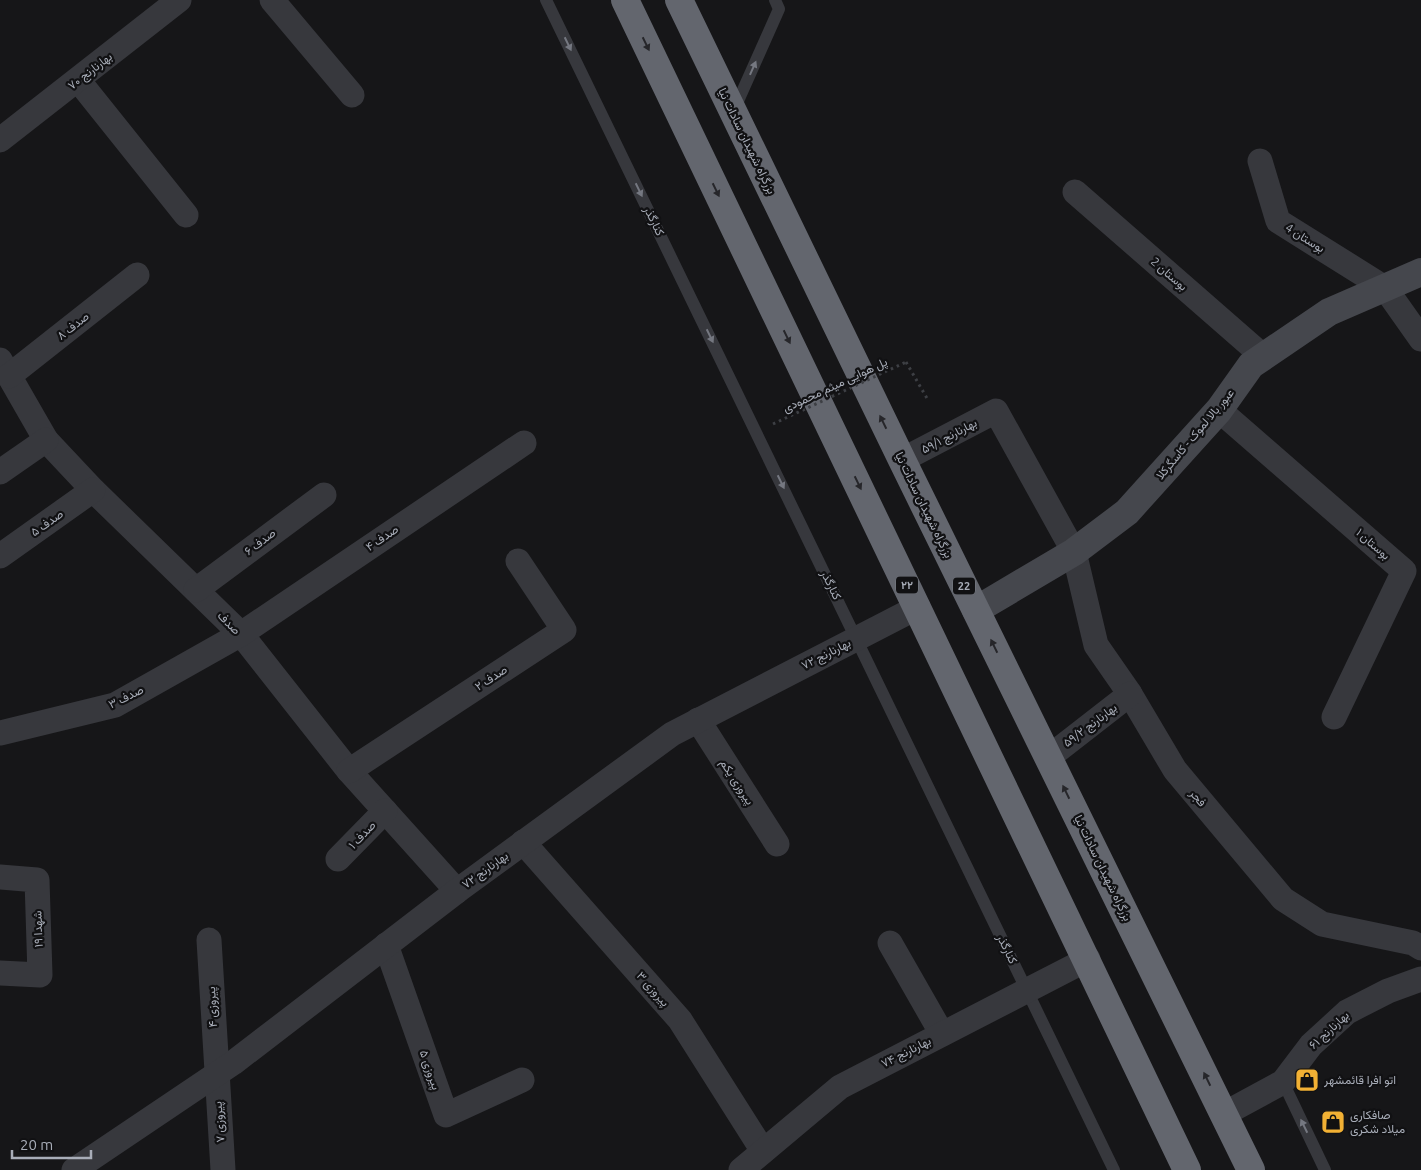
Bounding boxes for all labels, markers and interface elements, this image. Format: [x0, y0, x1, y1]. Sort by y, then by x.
one-way arrow [564, 37, 572, 51]
one-way arrow [642, 37, 650, 51]
street label: بهارنارنج ۷۰ [65, 49, 116, 94]
one-way arrow [750, 61, 758, 75]
street label: بزرگراه شهیدان سادات نیا [714, 86, 779, 197]
one-way arrow [635, 183, 643, 197]
one-way arrow [713, 183, 721, 197]
street label: کنارگذر [640, 203, 667, 239]
street label: بوستان 4 [1282, 220, 1327, 256]
street label: بوستان 2 [1147, 254, 1190, 294]
street label: صدف ۸ [54, 309, 91, 342]
one-way arrow [706, 329, 714, 343]
one-way arrow [783, 329, 791, 344]
street label: پل هوایی میثم محمودی [781, 355, 890, 416]
street label: عبور بالا لموک - کاسگرکلا [1153, 386, 1238, 483]
one-way arrow [879, 415, 887, 429]
street label: بهارنارنج ۵۹/۱ [919, 416, 980, 458]
street label: بزرگراه شهیدان سادات نیا [891, 450, 956, 561]
one-way arrow [777, 475, 785, 489]
one-way arrow [854, 476, 862, 490]
street label: صدف ۵ [28, 507, 65, 538]
street label: صدف ۴ [363, 522, 400, 553]
street label: بوستان ۱ [1352, 525, 1393, 563]
street label: صدف ۶ [242, 526, 278, 557]
street label: کنارگذر [817, 567, 844, 603]
road number: ۲۲ [896, 576, 918, 594]
road number: 22 [953, 578, 975, 594]
street label: صدف [215, 609, 243, 637]
street label: بهارنارنج ۷۲ [799, 636, 854, 674]
one-way arrow [990, 639, 998, 653]
street label: صدف ۲ [472, 662, 509, 693]
street label: صدف ۳ [106, 682, 145, 711]
street label: بهارنارنج ۵۹/۲ [1060, 700, 1121, 751]
street label: پیروزی یکم [716, 757, 757, 808]
one-way arrow [1062, 785, 1070, 799]
street label: فجر [1185, 786, 1209, 810]
street label: بزرگراه شهیدان سادات نیا [1070, 813, 1135, 924]
street label: صدف ۱ [345, 818, 378, 851]
street label: بهارنارنج ۷۲ [459, 849, 512, 893]
street label: شهدا ۱۹ [30, 910, 47, 948]
street label: کنارگذر [993, 931, 1020, 967]
street label: پیروزی ۳ [633, 969, 672, 1010]
street label: پیروزی ۴ [204, 986, 221, 1028]
street label: بهارنارنج ۶۱ [1306, 1008, 1353, 1053]
street label: بهارنارنج ۷۴ [879, 1033, 934, 1072]
street label: پیروزی ۵ [416, 1048, 443, 1092]
shop icon: اتو افرا قائمشهر [1294, 1067, 1320, 1093]
one-way arrow [1203, 1072, 1211, 1086]
place label: اتو افرا قائمشهر [1323, 1073, 1396, 1088]
street label: پیروزی ۷ [211, 1101, 228, 1143]
place label: صافکاری میلاد شکری [1350, 1108, 1405, 1137]
shop icon: صافکاری میلاد شکری [1320, 1109, 1346, 1135]
one-way arrow [1300, 1119, 1308, 1133]
scale bar [12, 1128, 91, 1160]
text: 20 m [20, 1136, 53, 1153]

